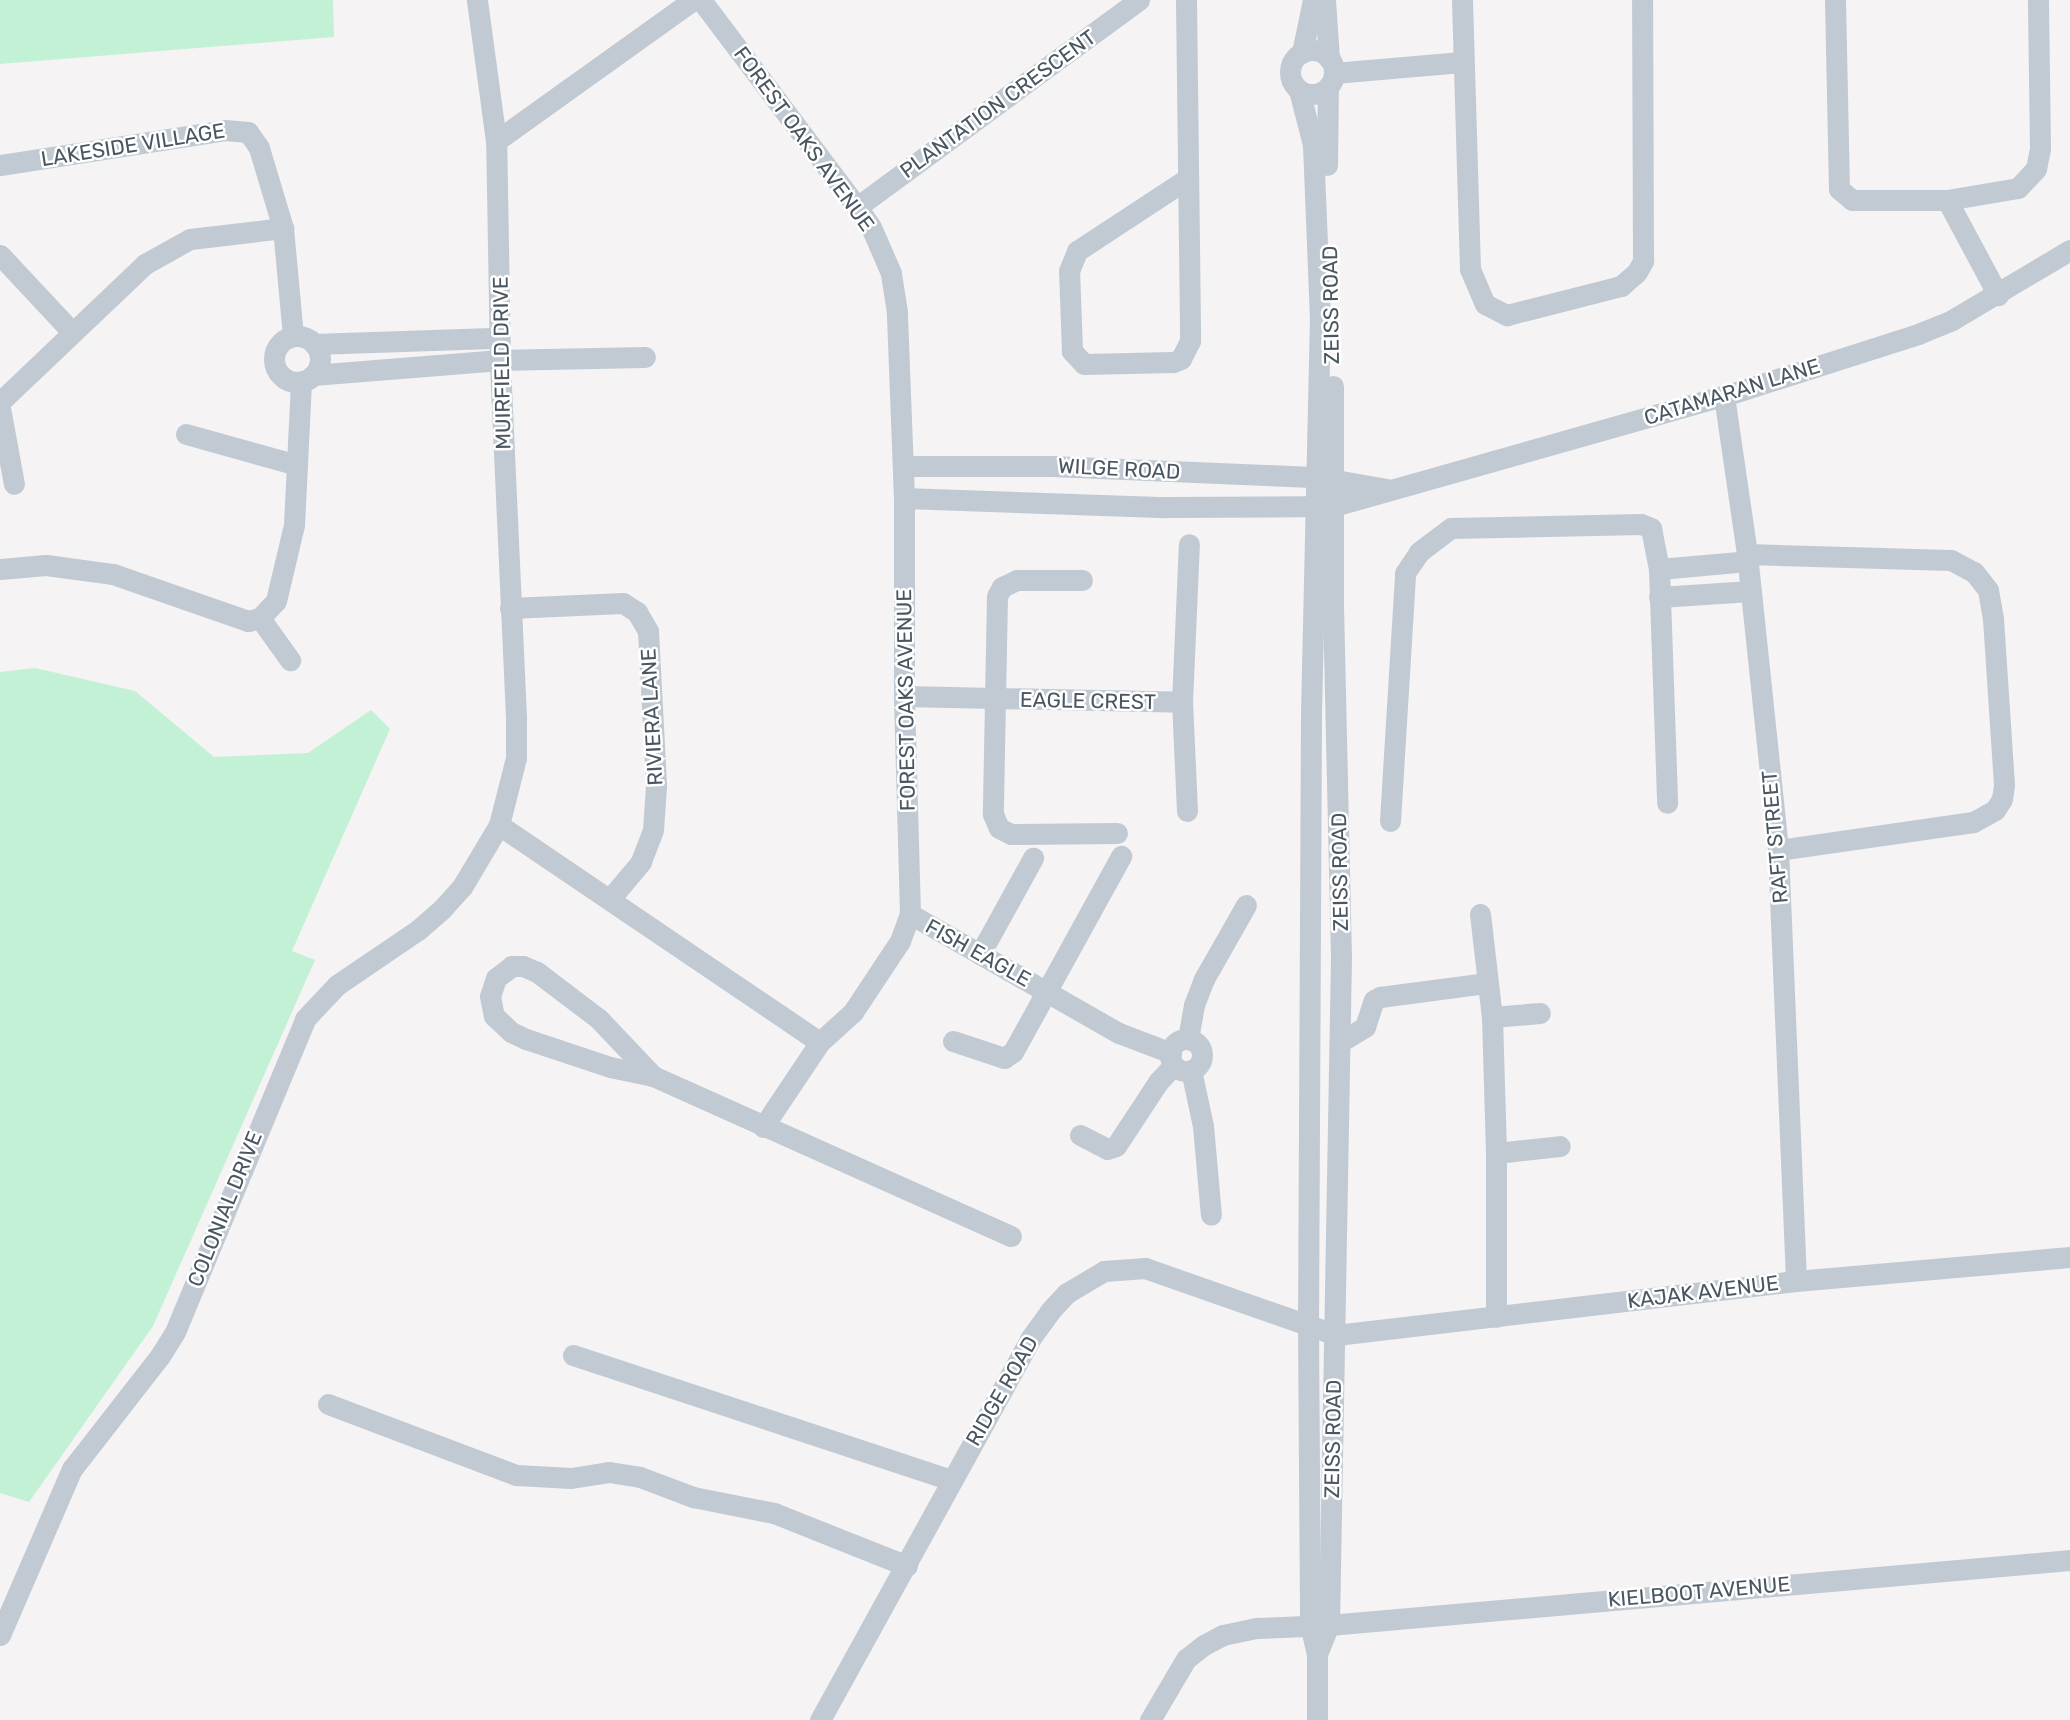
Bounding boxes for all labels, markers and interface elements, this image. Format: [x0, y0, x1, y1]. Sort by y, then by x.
street label: PLANTATION CRESCENT [895, 24, 1101, 184]
street label: FOREST OAKS AVENUE [728, 41, 880, 237]
street label: LAKESIDE VILLAGE [39, 118, 227, 172]
street label: ZEISS ROAD [1317, 246, 1345, 364]
street label: MUIRFIELD DRIVE [488, 276, 516, 450]
street label: CATAMARAN LANE [1641, 353, 1823, 431]
street label: WILGE ROAD [1057, 453, 1181, 485]
street label: FOREST OAKS AVENUE [891, 588, 921, 812]
street label: RIVIERA LANE [636, 647, 668, 787]
street label: EAGLE CREST [1020, 687, 1156, 715]
street label: RAFT STREET [1757, 769, 1793, 905]
street label: ZEISS ROAD [1326, 813, 1354, 931]
street label: FISH EAGLE [921, 914, 1035, 992]
street label: COLONIAL DRIVE [182, 1127, 268, 1291]
street label: KAJAK AVENUE [1626, 1270, 1780, 1314]
street label: RIDGE ROAD [961, 1332, 1043, 1450]
street label: ZEISS ROAD [1319, 1380, 1347, 1498]
street label: KIELBOOT AVENUE [1606, 1571, 1792, 1613]

